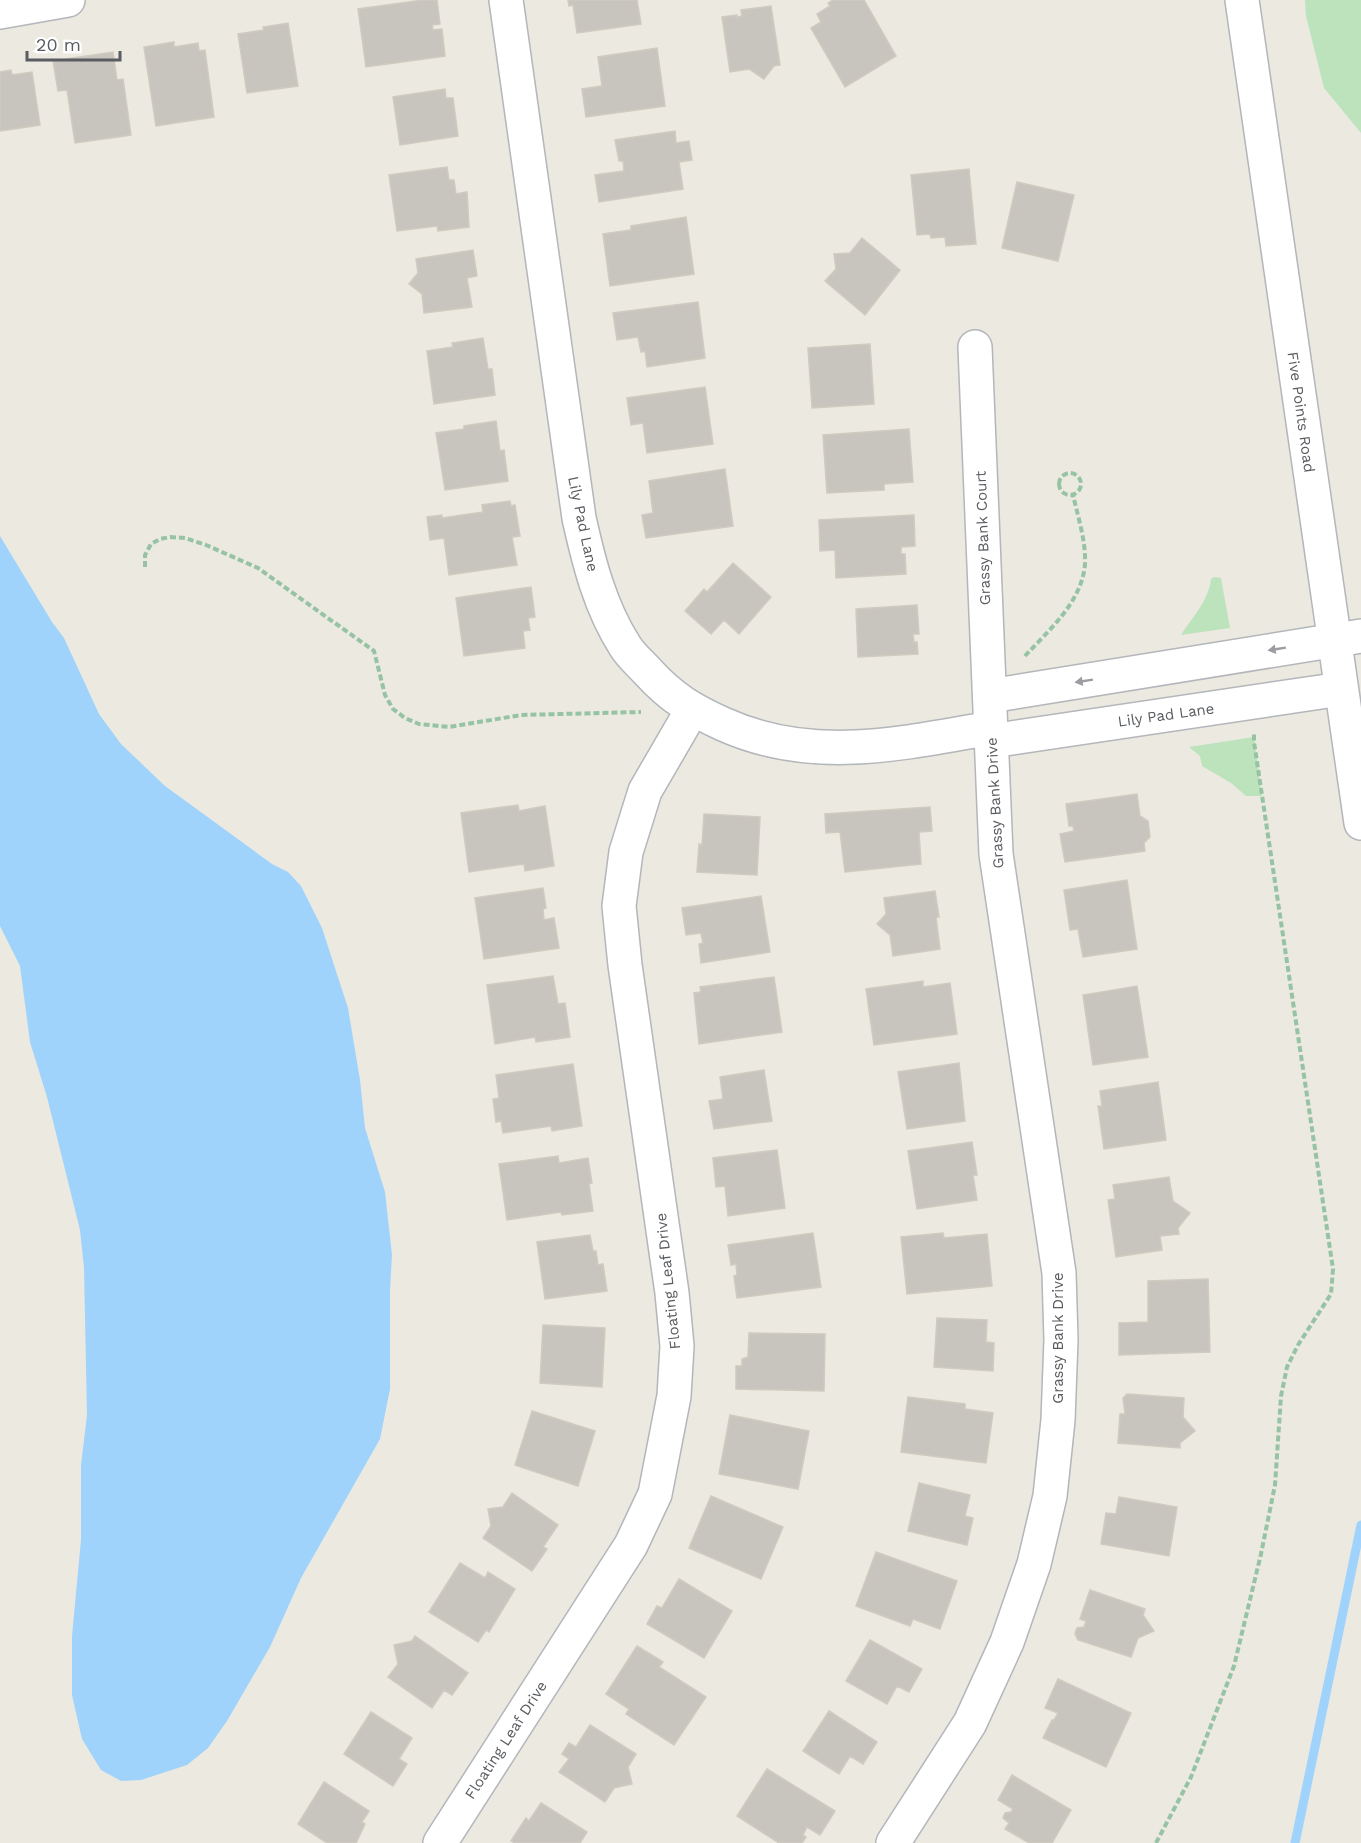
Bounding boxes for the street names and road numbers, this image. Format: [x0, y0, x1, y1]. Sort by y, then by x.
street label: Five Points Road [1284, 350, 1318, 474]
street label: Grassy Bank Court [972, 470, 994, 606]
street label: Lily Pad Lane [564, 475, 602, 573]
street label: Lily Pad Lane [1117, 699, 1215, 731]
street label: Grassy Bank Drive [983, 737, 1007, 869]
street label: Floating Leaf Drive [652, 1212, 684, 1350]
street label: Grassy Bank Drive [1049, 1272, 1067, 1404]
street label: Floating Leaf Drive [461, 1678, 551, 1802]

